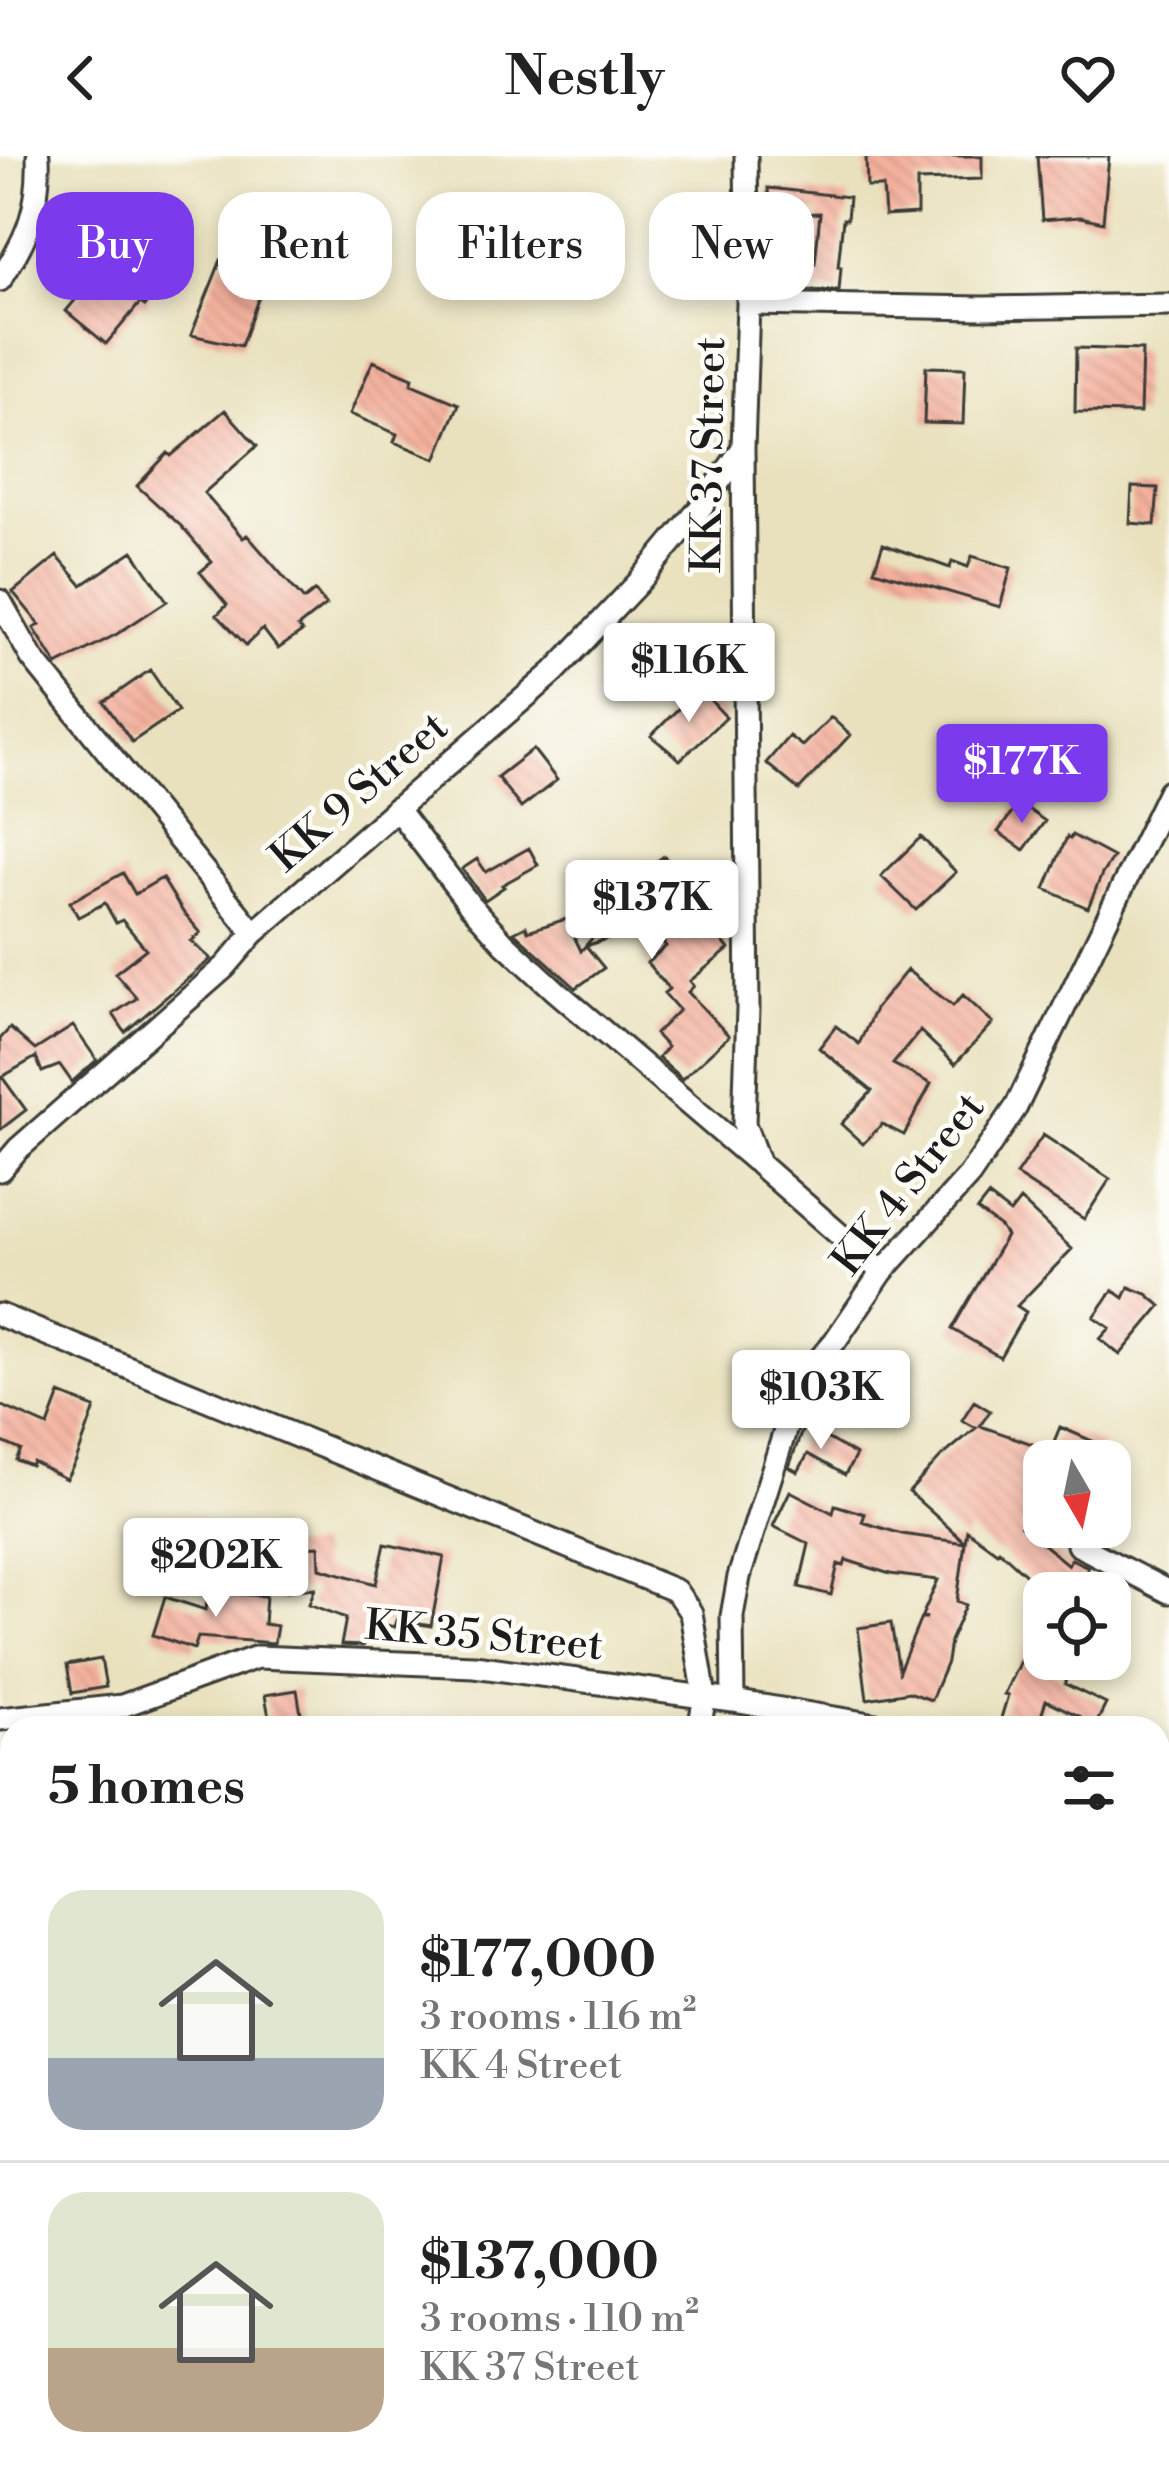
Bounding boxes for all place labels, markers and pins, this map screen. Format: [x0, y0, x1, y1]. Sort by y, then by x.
pin: $116K [605, 623, 773, 725]
pin: $177K [938, 724, 1106, 826]
pin: $137K [568, 860, 736, 962]
pin: $103K [737, 1350, 905, 1452]
pin: $202K [132, 1518, 300, 1620]

